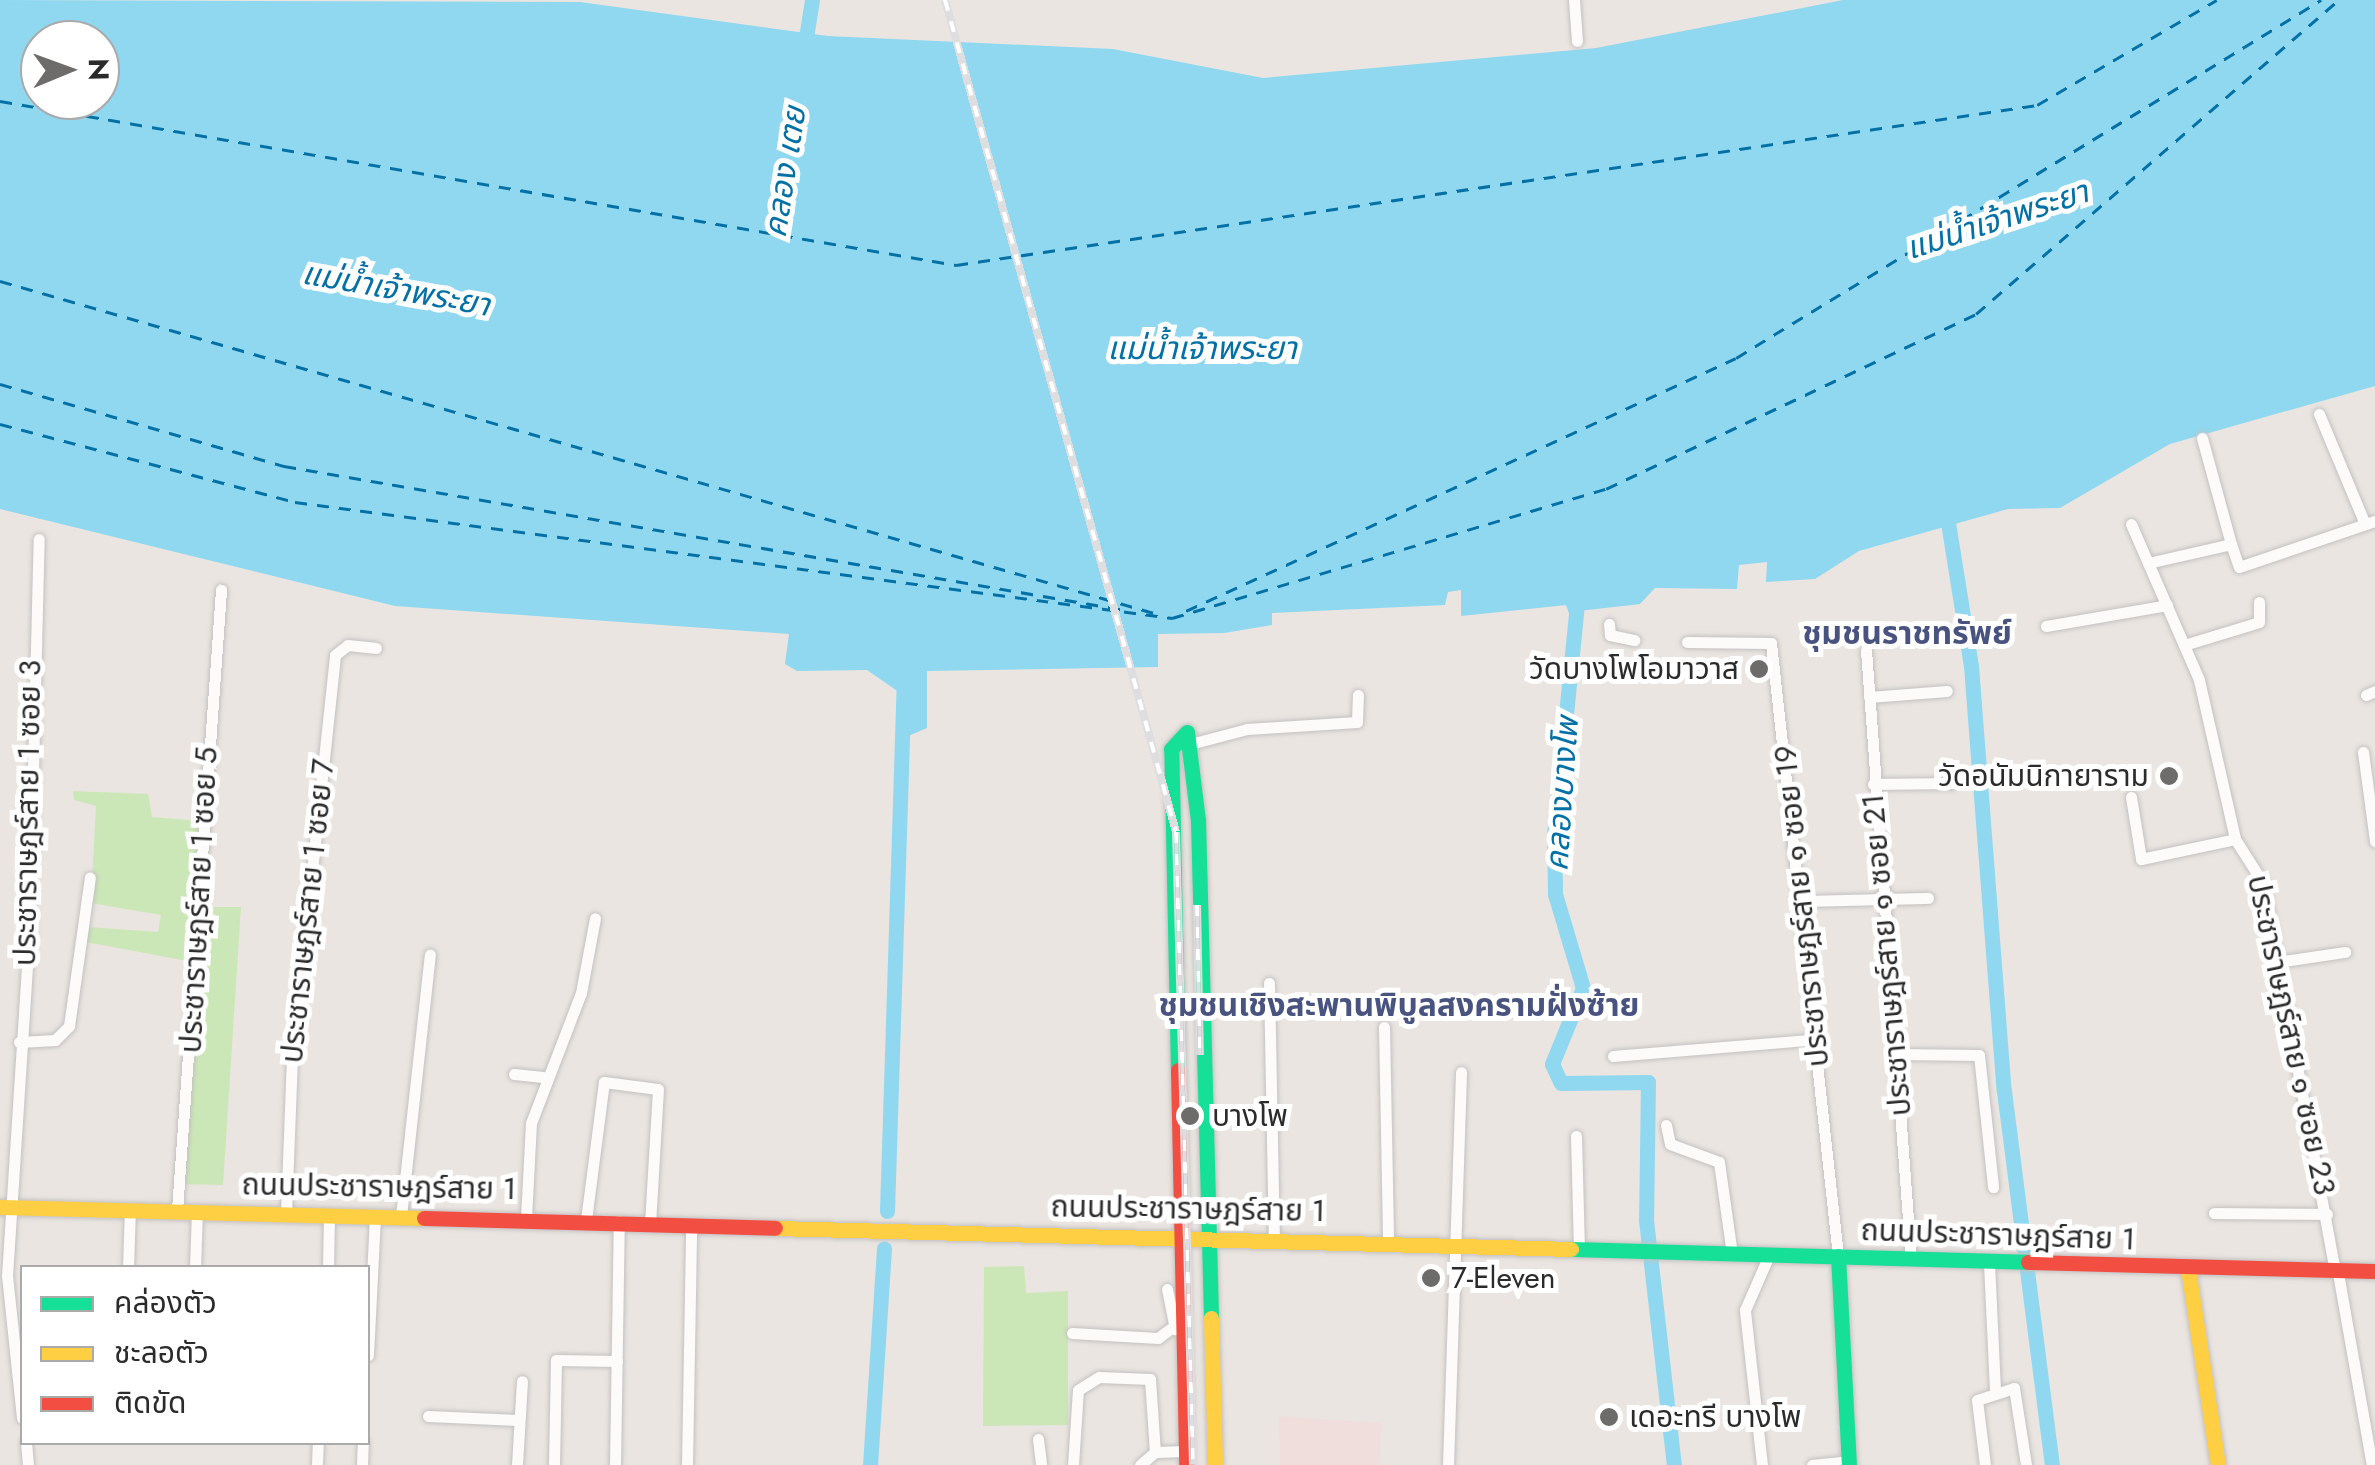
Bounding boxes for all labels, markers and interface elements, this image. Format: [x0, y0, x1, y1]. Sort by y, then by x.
north arrow [20, 20, 120, 120]
text: N [78, 58, 119, 81]
water label: คลอง เตย [756, 104, 814, 240]
water label: แม่น้ำเจ้าพระยา [1901, 172, 2093, 268]
water label: แม่น้ำเจ้าพระยา [299, 254, 493, 324]
water label: แม่น้ำเจ้าพระยา [1107, 329, 1297, 367]
district label: ชุมชนราชทรัพย์ [1802, 614, 2012, 652]
place label: วัดบางโพโอมาวาส [1529, 651, 1739, 687]
marker: วัดบางโพโอมาวาส [1748, 658, 1770, 680]
street label: ประชาราษฎร์สาย 1 ซอย 3 [7, 660, 49, 966]
water label: คลองบางโพ [1537, 716, 1587, 872]
street label: ประชาราษฎร์สาย ๑ ซอย 19 [1767, 743, 1837, 1069]
street label: ประชาราษฎร์สาย 1 ซอย 5 [173, 746, 225, 1054]
street label: ประชาราษฎร์สาย 1 ซอย 7 [274, 757, 342, 1065]
place label: วัดอนัมนิกายาราม [1938, 758, 2149, 794]
marker: วัดอนัมนิกายาราม [2158, 765, 2180, 787]
street label: ประชาราษฎร์สาย ๑ ซอย 21 [1855, 792, 1919, 1118]
street label: ประชาราษฎร์สาย ๑ ซอย 23 [2239, 872, 2343, 1198]
district label: ชุมชนเชิงสะพานพิบูลสงครามฝั่งซ้าย [1159, 986, 1639, 1024]
place label: บางโพ [1212, 1098, 1288, 1134]
marker: บางโพ [1177, 1103, 1203, 1129]
street label: ถนนประชาราษฎร์สาย 1 [241, 1167, 517, 1207]
street label: ถนนประชาราษฎร์สาย 1 [1050, 1189, 1326, 1229]
street label: ถนนประชาราษฎร์สาย 1 [1860, 1212, 2136, 1258]
place label: 7-Eleven [1451, 1260, 1555, 1296]
legend [20, 1265, 370, 1445]
marker: 7-Eleven [1420, 1267, 1442, 1289]
text: คล่องตัว [114, 1281, 217, 1324]
text: ชะลอตัว [114, 1331, 209, 1374]
text: ติดขัด [114, 1381, 186, 1424]
place label: เดอะทรี บางโพ [1629, 1399, 1801, 1435]
marker: เดอะทรี บางโพ [1598, 1406, 1620, 1428]

